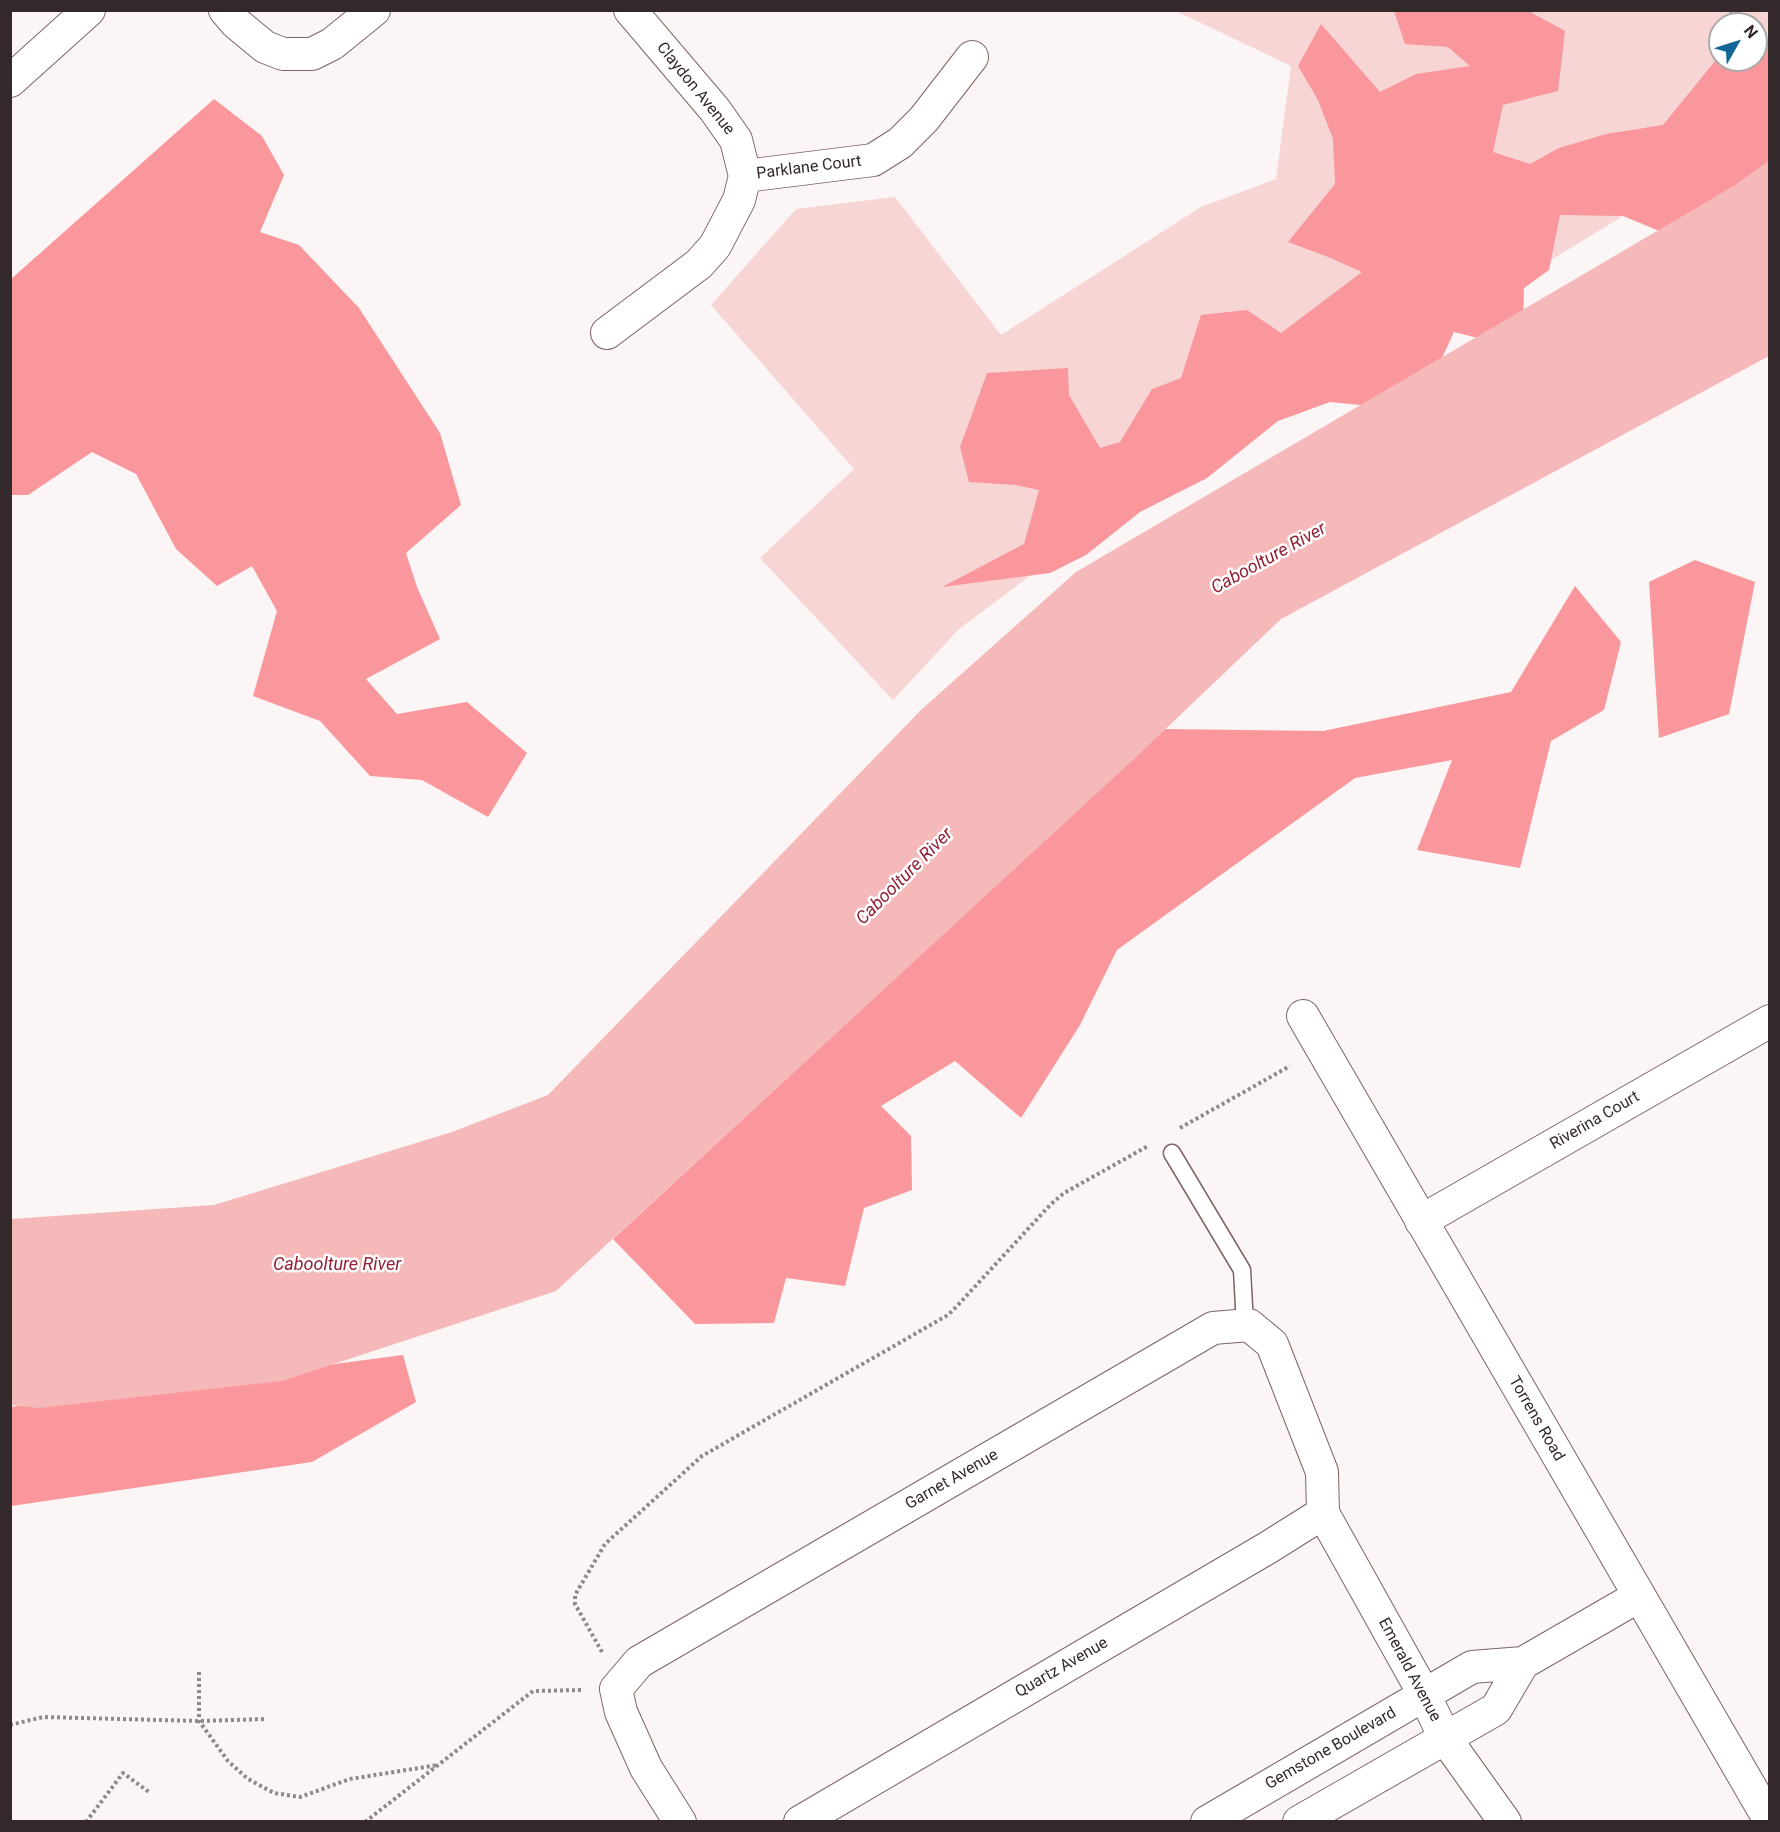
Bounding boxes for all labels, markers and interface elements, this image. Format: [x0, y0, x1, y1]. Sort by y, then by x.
north arrow [1708, 12, 1768, 72]
text: N [1740, 21, 1762, 42]
street label: Claydon Avenue [652, 39, 738, 139]
street label: Parklane Court [755, 152, 863, 184]
water label: Caboolture River [1208, 518, 1330, 600]
water label: Caboolture River [852, 824, 958, 930]
street label: Riverina Court [1547, 1088, 1643, 1154]
water label: Caboolture River [273, 1254, 401, 1276]
street label: Torrens Road [1504, 1373, 1568, 1465]
street label: Garnet Avenue [902, 1446, 1002, 1514]
street label: Emerald Avenue [1374, 1615, 1444, 1725]
street label: Quartz Avenue [1012, 1634, 1112, 1702]
street label: Gemstone Boulevard [1262, 1704, 1400, 1794]

